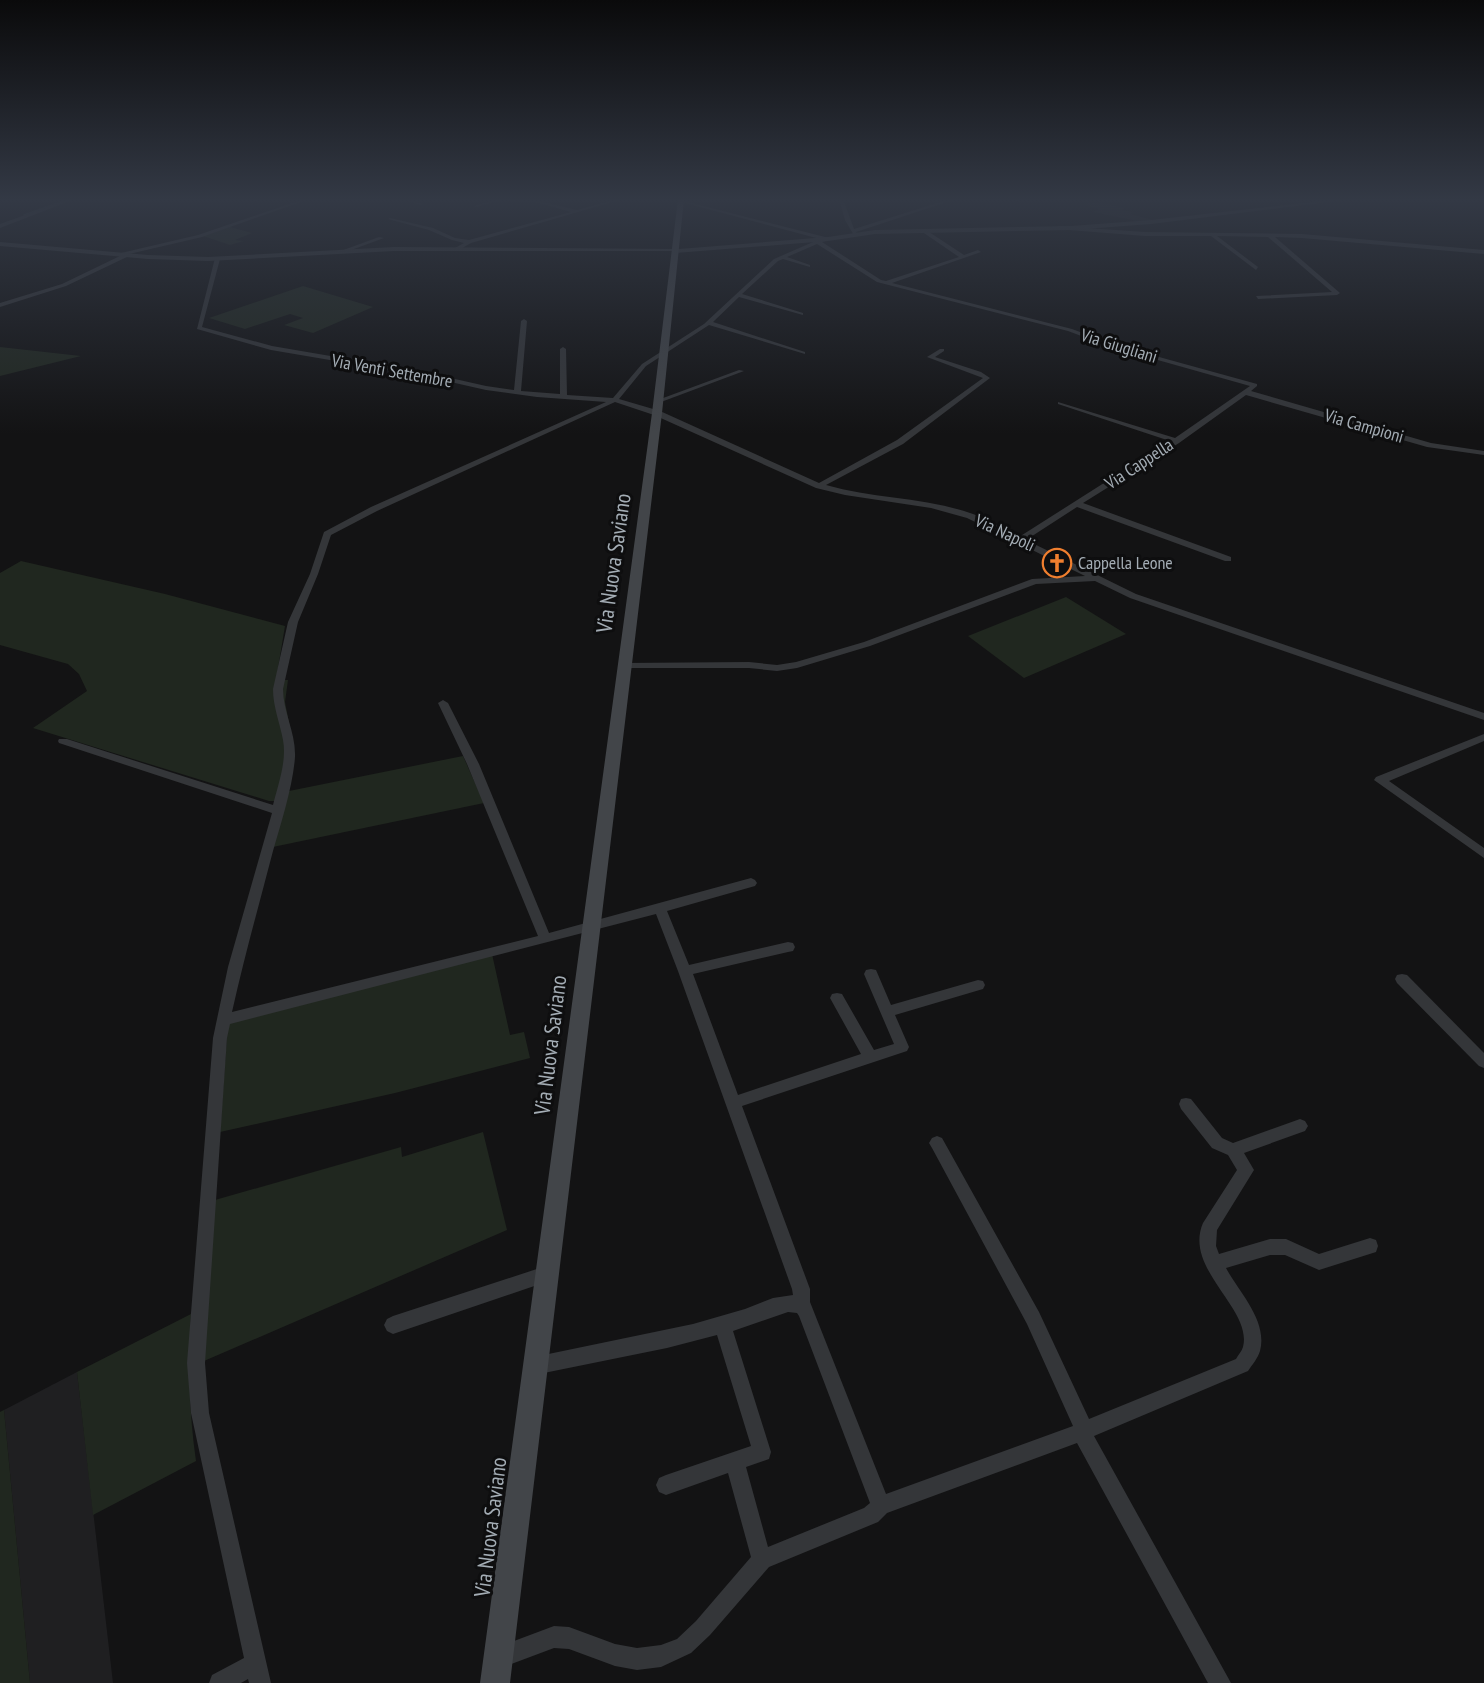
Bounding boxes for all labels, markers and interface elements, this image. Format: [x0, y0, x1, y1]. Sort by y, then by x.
street label: Via Giugliani [1077, 323, 1160, 368]
street label: Via Venti Settembre [329, 348, 454, 392]
street label: Via Campioni [1321, 403, 1406, 448]
street label: Via Cappella [1099, 433, 1177, 495]
street label: Via Nuova Saviano [589, 491, 637, 636]
street label: Via Napoli [971, 508, 1039, 556]
church icon: Cappella Leone [1041, 547, 1073, 579]
place label: Cappella Leone [1078, 551, 1173, 574]
street label: Via Nuova Saviano [527, 974, 572, 1117]
street label: Via Nuova Saviano [467, 1456, 512, 1599]

